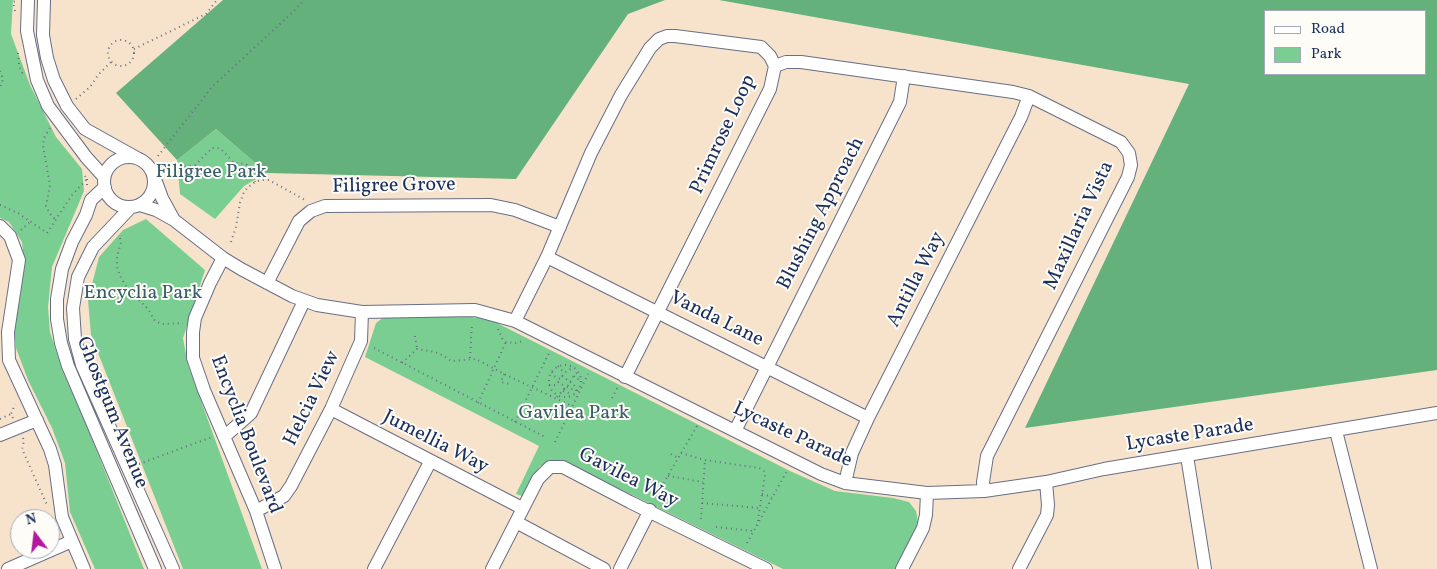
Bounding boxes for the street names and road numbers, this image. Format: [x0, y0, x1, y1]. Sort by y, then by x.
street label: Primrose Loop [686, 72, 762, 198]
street label: Blushing Approach [773, 134, 871, 294]
street label: Maxillaria Vista [1040, 158, 1120, 294]
street label: Filigree Grove [332, 174, 456, 200]
street label: Antilla Way [883, 228, 951, 332]
street label: Vanda Lane [665, 287, 767, 353]
street label: Ghostgum Avenue [70, 334, 152, 492]
street label: Helcia View [280, 347, 346, 451]
street label: Encyclia Boulevard [204, 352, 286, 518]
street label: Lycaste Parade [729, 398, 855, 474]
street label: Jumellia Way [378, 406, 492, 480]
street label: Lycaste Parade [1124, 414, 1256, 458]
street label: Gavilea Way [574, 444, 682, 514]

